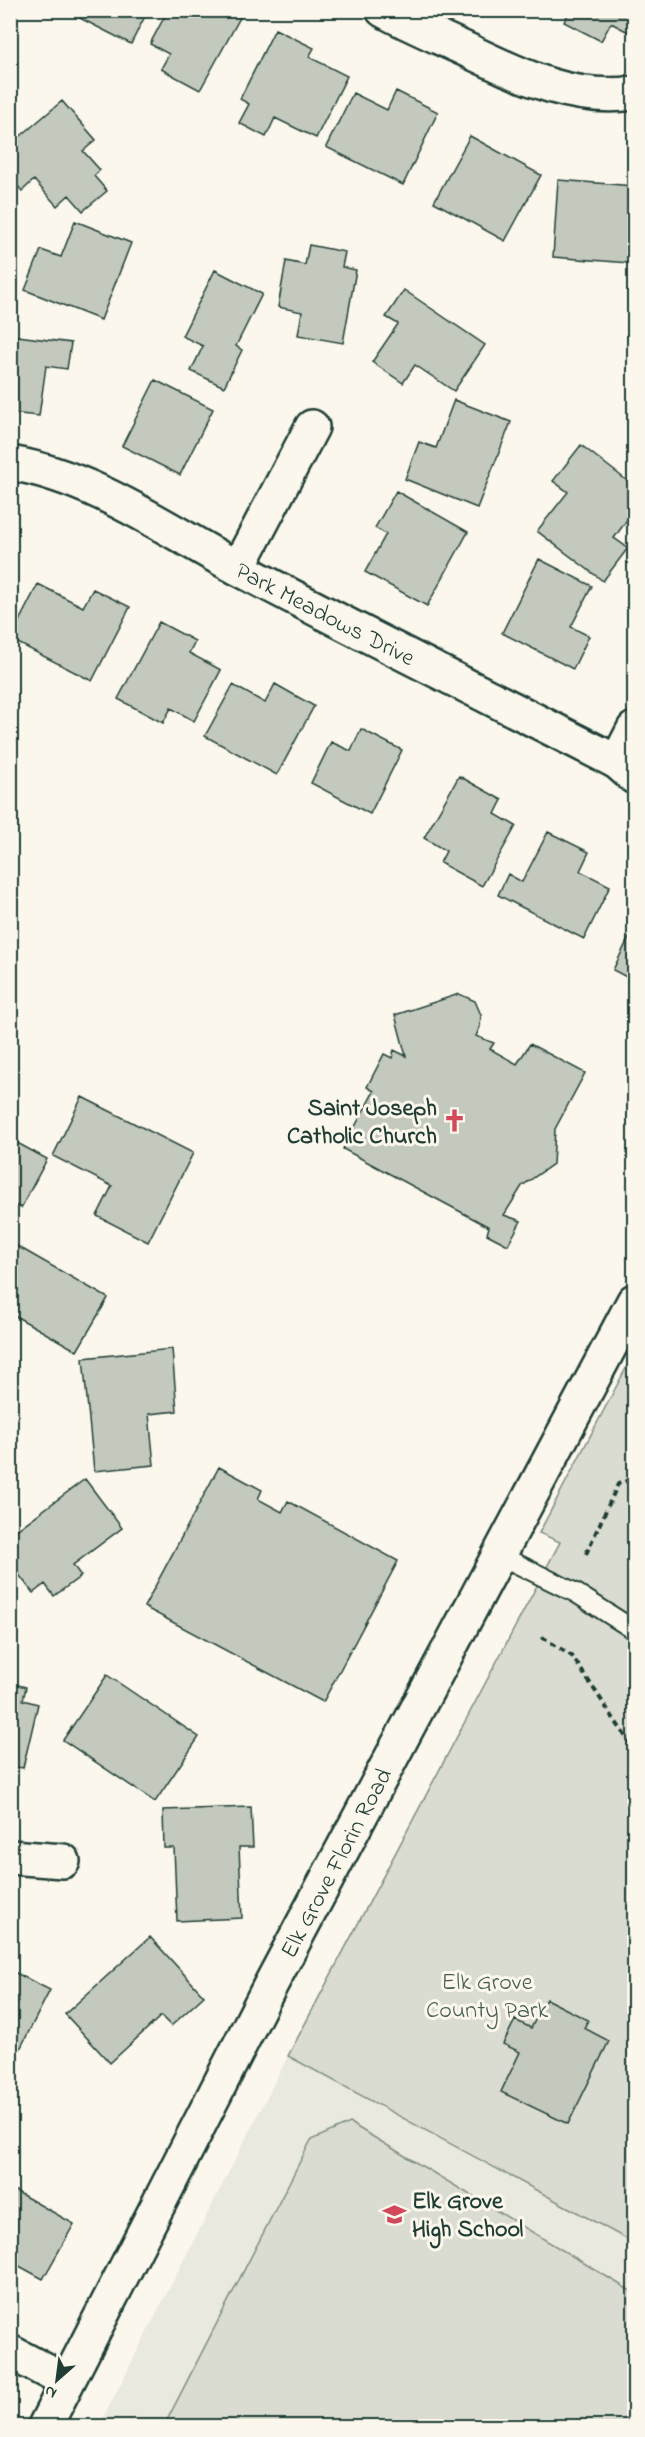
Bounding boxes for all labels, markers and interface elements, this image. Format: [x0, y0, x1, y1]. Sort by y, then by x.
street label: Park Meadows Drive [228, 555, 420, 677]
place label: Saint Joseph Catholic Church [287, 1092, 437, 1155]
church icon: Saint Joseph Catholic Church [442, 1108, 468, 1134]
street label: Elk Grove Florin Road [273, 1762, 403, 1965]
park label: Elk Grove County Park [426, 1966, 548, 2030]
place label: Elk Grove High School [412, 2185, 523, 2249]
school or university icon: Elk Grove High School [381, 2201, 407, 2227]
north arrow [27, 2350, 87, 2410]
text: N [40, 2378, 61, 2405]

